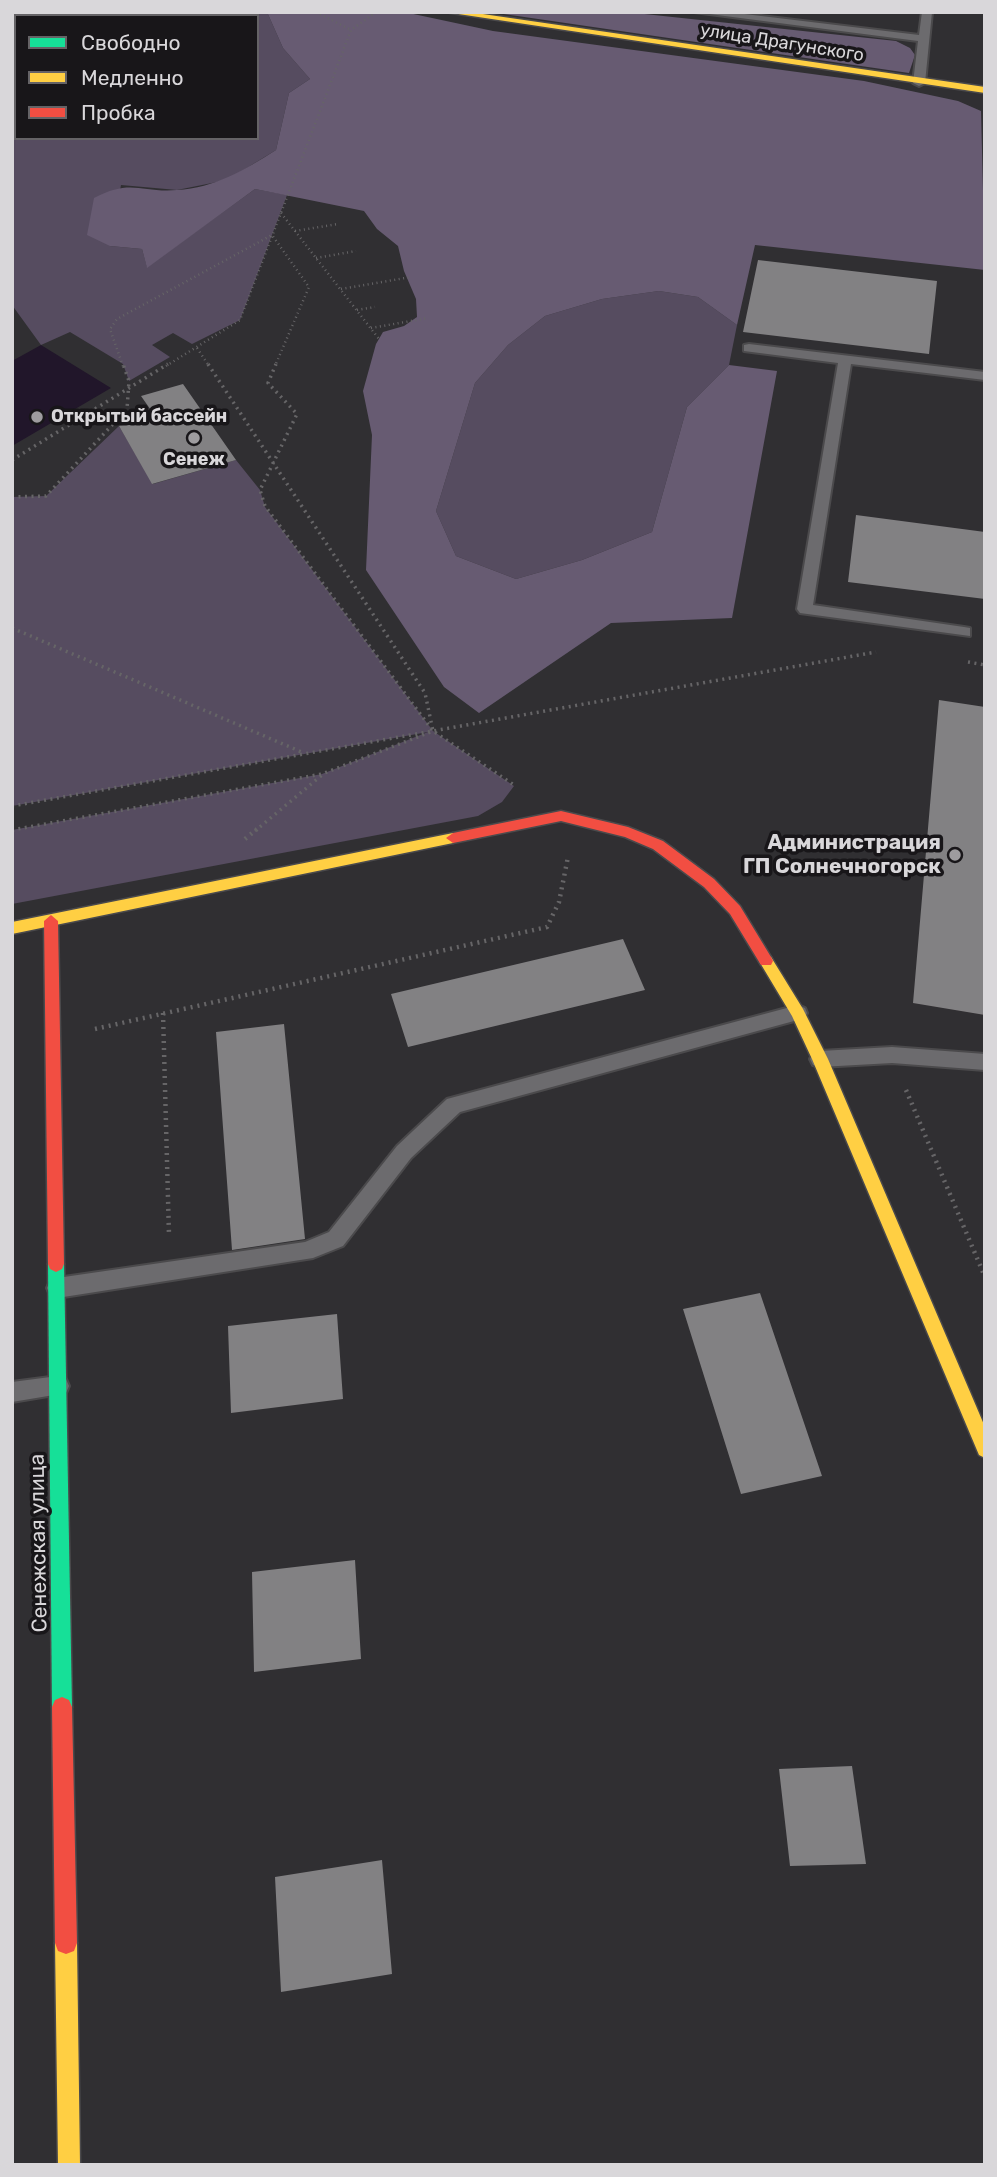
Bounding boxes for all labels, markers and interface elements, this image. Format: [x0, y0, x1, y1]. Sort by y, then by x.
legend [14, 14, 259, 140]
street label: улица Драгунского [699, 19, 865, 67]
text: Свободно [81, 30, 181, 55]
text: Медленно [81, 65, 184, 90]
text: Пробка [81, 100, 156, 125]
place label: Открытый бассейн [51, 406, 227, 428]
marker: Открытый бассейн [29, 409, 45, 425]
marker: Сенеж [186, 430, 202, 446]
place label: Сенеж [163, 449, 225, 471]
place label: Администрация ГП Солнечногорск [743, 830, 941, 880]
marker: Администрация ГП Солнечногорск [947, 847, 963, 863]
street label: Сенежская улица [25, 1454, 53, 1632]

